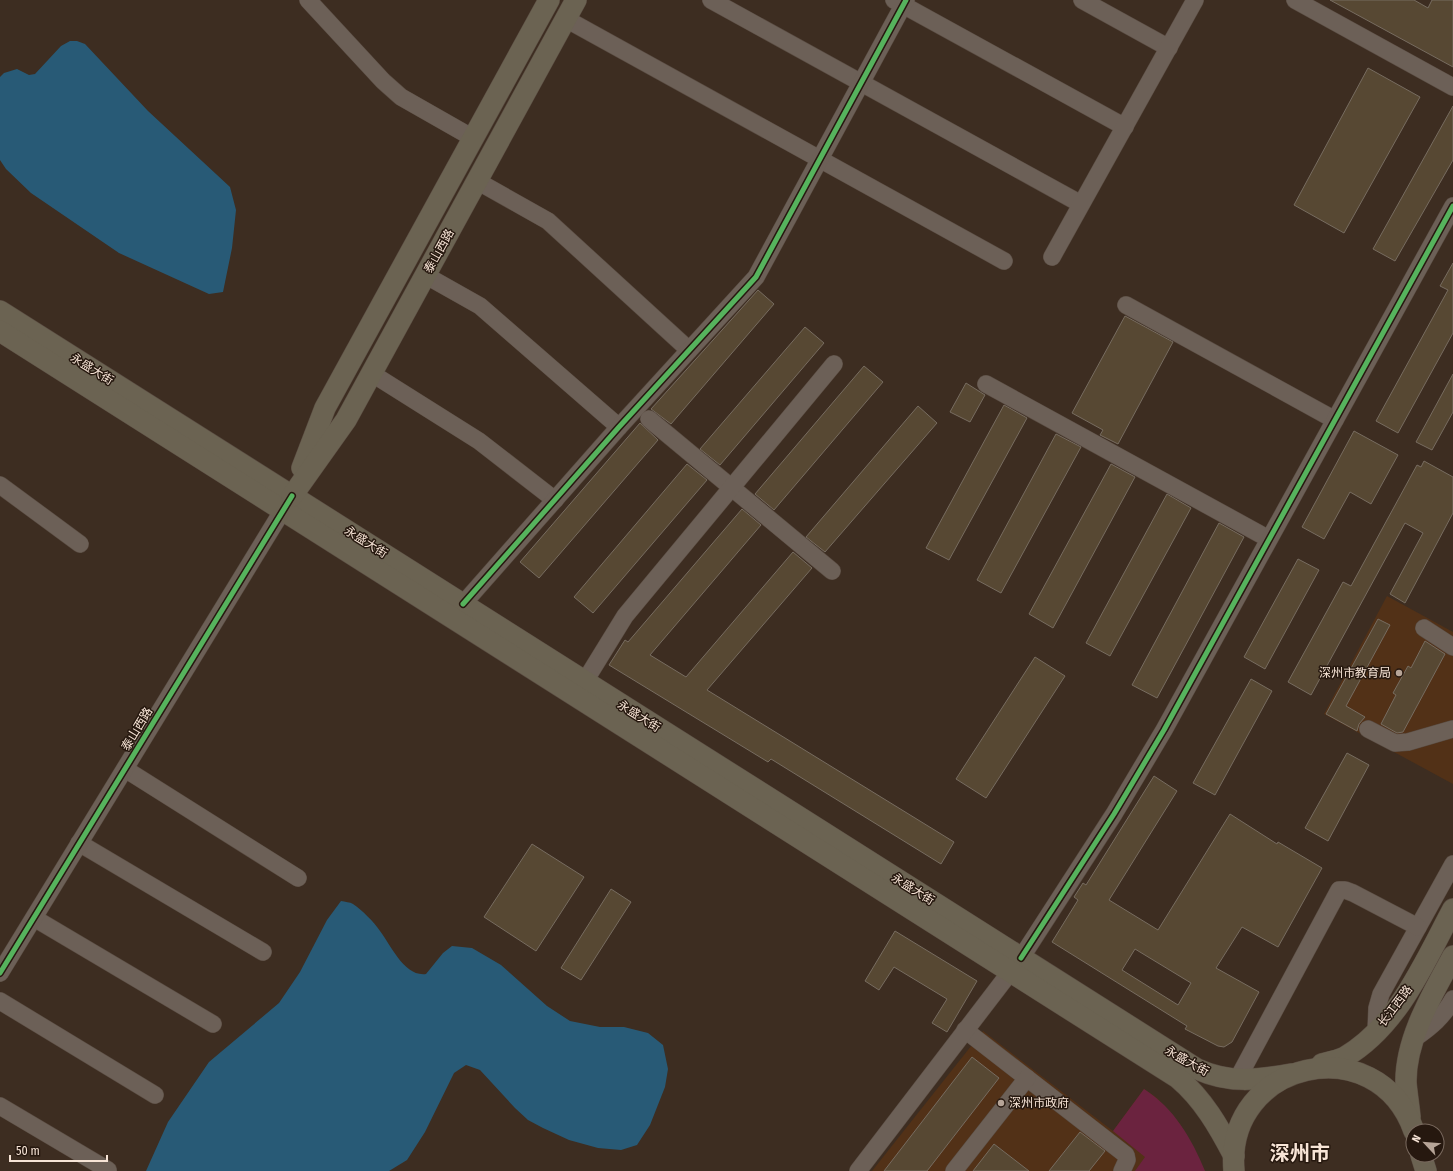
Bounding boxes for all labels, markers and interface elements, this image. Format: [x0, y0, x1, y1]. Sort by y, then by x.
street label: 泰山西路 [421, 227, 457, 275]
street label: 永盛大街 [68, 350, 116, 388]
street label: 永盛大街 [342, 523, 390, 561]
place label: 深州市教育局 [1319, 666, 1391, 680]
marker: 深州市教育局 [1394, 668, 1404, 678]
street label: 永盛大街 [615, 697, 663, 735]
street label: 泰山西路 [119, 705, 155, 753]
street label: 永盛大街 [889, 870, 937, 908]
street label: 长江西路 [1375, 983, 1415, 1029]
street label: 永盛大街 [1163, 1043, 1211, 1079]
place label: 深州市政府 [1009, 1096, 1069, 1110]
marker: 深州市政府 [996, 1098, 1006, 1108]
north arrow [1405, 1123, 1445, 1163]
text: N [1409, 1133, 1424, 1145]
scale bar [10, 1137, 107, 1163]
district label: 深州市 [1270, 1141, 1330, 1165]
text: 50 m [16, 1144, 40, 1158]

